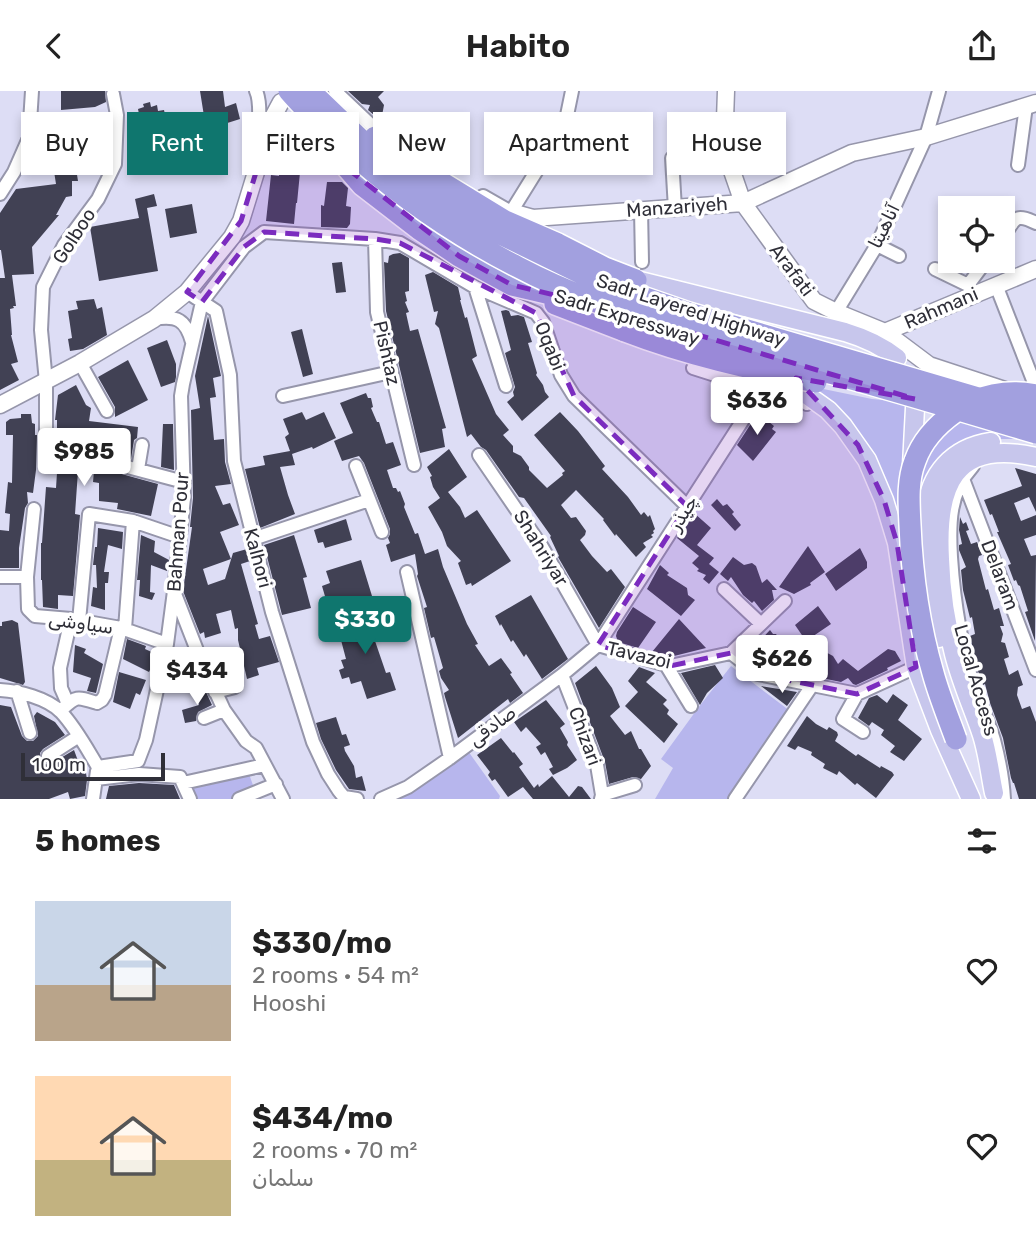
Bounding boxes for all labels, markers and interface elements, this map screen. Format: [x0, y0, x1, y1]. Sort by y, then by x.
icon: back [35, 27, 73, 65]
text: Habito [466, 27, 570, 65]
icon: share [963, 27, 1001, 65]
chip: Buy [21, 112, 113, 175]
chip: Rent [127, 112, 228, 175]
chip: Filters [242, 112, 359, 175]
chip: New [373, 112, 470, 175]
chip: Apartment [484, 112, 653, 175]
chip: House [667, 112, 786, 175]
street label: Manzariyeh [626, 192, 728, 222]
map controls [938, 196, 1015, 273]
button: locate [938, 196, 1015, 273]
street label: آناهیتا [863, 199, 905, 252]
street label: Golboo [48, 204, 100, 268]
street label: Arafati [765, 239, 819, 301]
street label: Sadr Layered Highway [594, 269, 788, 351]
street label: Rahmani [901, 282, 981, 334]
street label: Sadr Expressway [552, 284, 702, 350]
street label: Pishtaz [368, 318, 406, 388]
street label: Oqabi [530, 318, 570, 374]
pin: $636 [716, 377, 798, 437]
text: $636 [727, 386, 787, 414]
pin: $985 [43, 429, 125, 488]
text: $985 [54, 437, 114, 465]
street label: Bahman Pour [162, 471, 194, 593]
street label: چیذر [663, 491, 703, 536]
street label: Shahriyar [509, 506, 574, 591]
street label: Kalhori [239, 526, 277, 590]
street label: Delaram [976, 537, 1024, 613]
pin: $330 [324, 596, 406, 656]
text: $330 [334, 605, 396, 633]
street label: سیاوشی [47, 607, 115, 639]
street label: Local Access [949, 622, 1003, 738]
pin: $626 [741, 635, 823, 695]
street label: Tavazoi [605, 636, 673, 674]
text: $626 [752, 644, 812, 672]
pin: $434 [156, 647, 238, 707]
text: $434 [166, 656, 228, 684]
street label: صادقی [464, 701, 520, 751]
street label: Chizari [564, 703, 606, 769]
scale bar [21, 750, 164, 782]
text: 100 m [32, 753, 86, 776]
icon: filters [963, 822, 1001, 860]
text: 5 homes [35, 823, 161, 859]
text: $330/mo [252, 925, 392, 961]
icon: home [91, 929, 175, 1013]
icon: heart [963, 952, 1001, 990]
text: 2 rooms · 54 m² [252, 961, 419, 989]
text: Hooshi [252, 989, 326, 1017]
text: $434/mo [252, 1100, 393, 1136]
icon: home [91, 1104, 175, 1188]
icon: heart [963, 1127, 1001, 1165]
text: 2 rooms · 70 m² [252, 1136, 417, 1164]
text: سلمان [252, 1164, 314, 1192]

